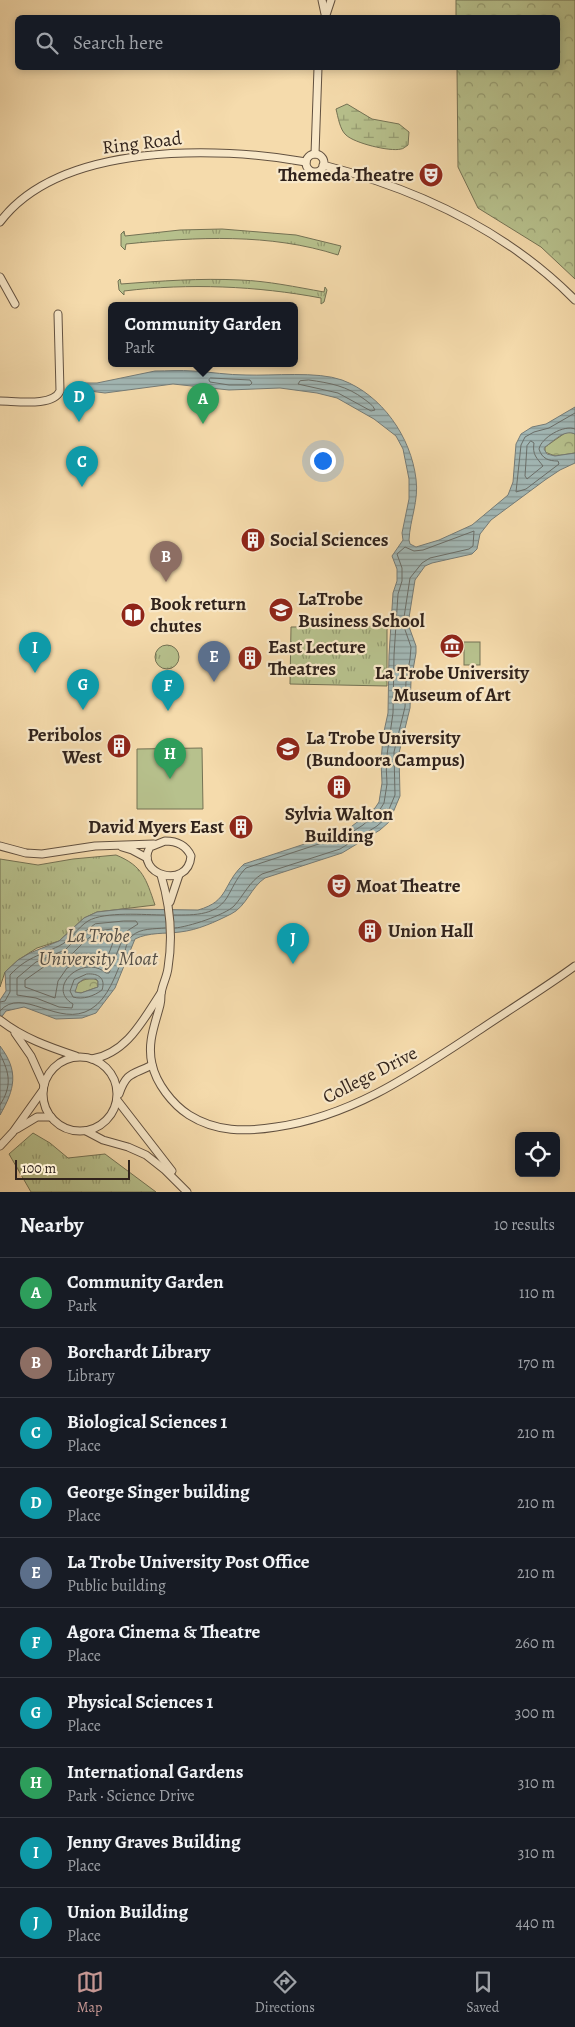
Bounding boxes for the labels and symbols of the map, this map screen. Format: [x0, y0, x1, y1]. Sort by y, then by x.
street label: Ring Road [101, 125, 184, 161]
place label: Themeda Theatre [278, 162, 414, 188]
theatre icon: Themeda Theatre [418, 162, 444, 188]
pin: D [63, 381, 95, 422]
pin: A [187, 383, 219, 424]
pin: C [66, 446, 98, 487]
your location [310, 448, 336, 474]
building icon: Social Sciences [240, 527, 266, 553]
place label: Social Sciences [270, 527, 389, 553]
pin: B [150, 541, 182, 582]
place label: LaTrobe Business School [298, 586, 425, 634]
place label: Book return chutes [150, 591, 246, 639]
school or university icon: LaTrobe Business School [268, 597, 294, 623]
library icon: Book return chutes [120, 602, 146, 628]
pin: I [19, 632, 51, 673]
museum icon: La Trobe University Museum of Art [439, 633, 465, 659]
place label: East Lecture Theatres [268, 634, 366, 682]
pin: E [198, 641, 230, 682]
building icon: East Lecture Theatres [237, 645, 263, 671]
place label: La Trobe University Museum of Art [375, 660, 530, 708]
pin: G [67, 669, 99, 710]
pin: F [152, 670, 184, 711]
place label: Peribolos West [27, 722, 103, 770]
place label: La Trobe University (Bundoora Campus) [306, 725, 465, 773]
building icon: Peribolos West [106, 733, 132, 759]
school or university icon: La Trobe University (Bundoora Campus) [275, 736, 301, 762]
pin: H [154, 738, 186, 779]
building icon: Sylvia Walton Building [326, 774, 352, 800]
place label: Sylvia Walton Building [285, 801, 394, 849]
place label: David Myers East [88, 814, 225, 840]
building icon: David Myers East [228, 814, 254, 840]
theatre icon: Moat Theatre [326, 873, 352, 899]
place label: Moat Theatre [356, 873, 461, 899]
building icon: Union Hall [357, 918, 383, 944]
place label: Union Hall [388, 918, 473, 944]
water label: La Trobe University Moat [39, 922, 159, 972]
pin: J [277, 923, 309, 964]
street label: College Drive [318, 1040, 422, 1110]
scale bar [15, 1157, 130, 1180]

